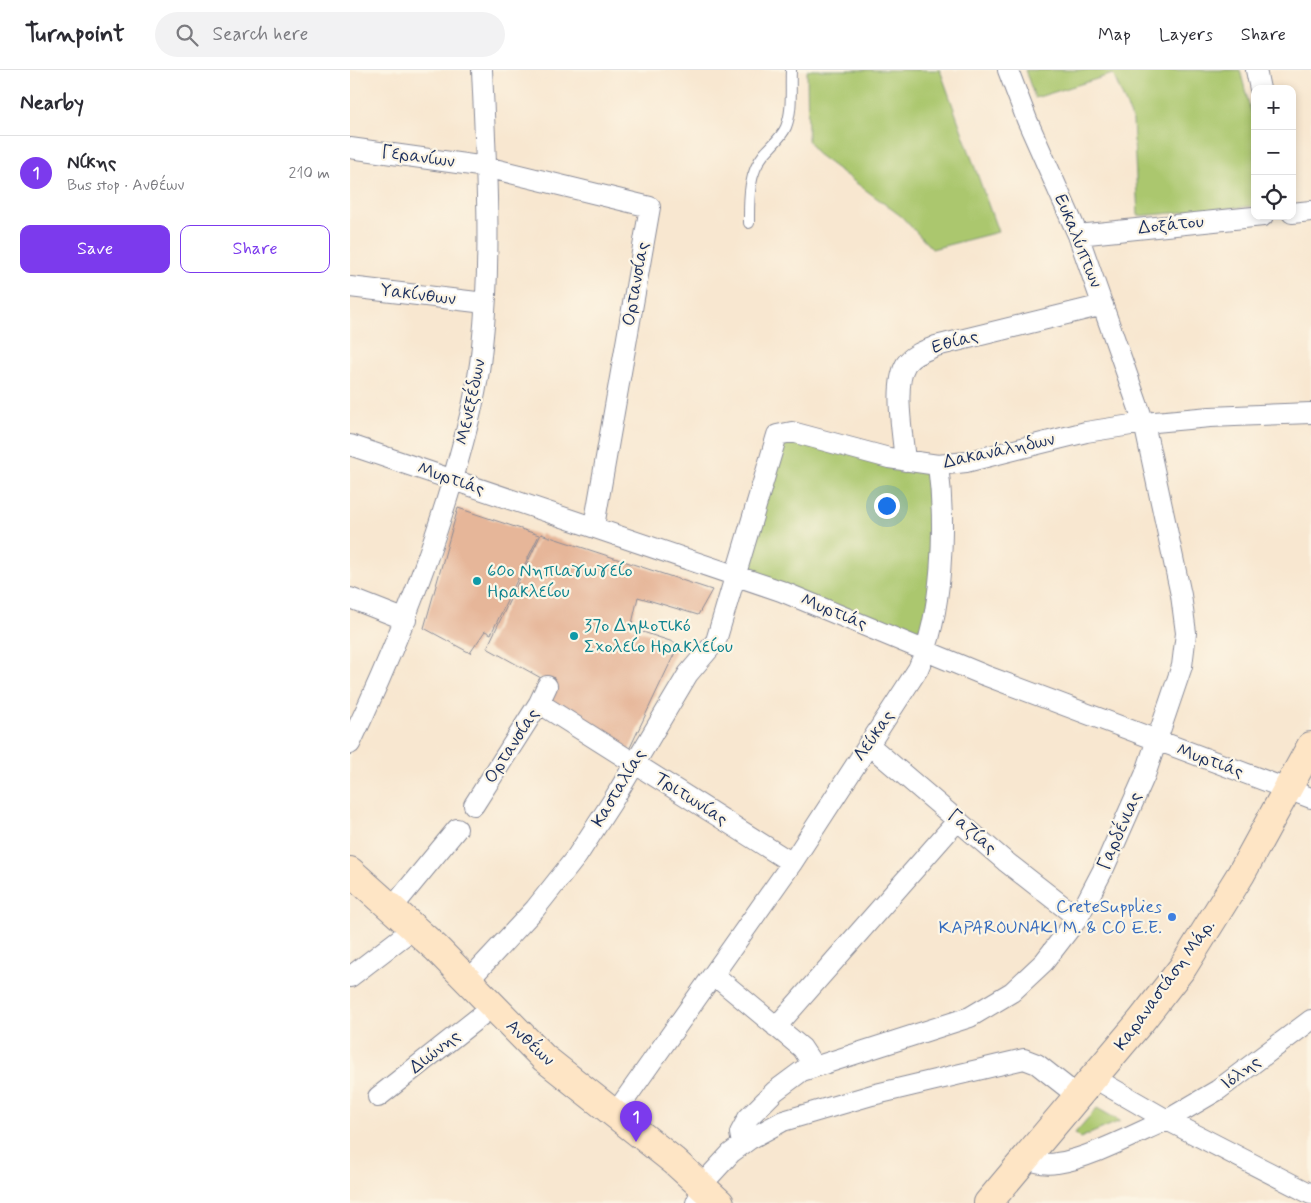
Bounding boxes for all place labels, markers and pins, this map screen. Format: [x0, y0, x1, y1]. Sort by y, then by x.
place label: 60ο Νηπιαγωγείο Ηρακλείου [487, 559, 632, 604]
marker: 60ο Νηπιαγωγείο Ηρακλείου [471, 575, 483, 587]
place label: 37ο Δημοτικό Σχολείο Ηρακλείου [584, 614, 733, 659]
marker: 37ο Δημοτικό Σχολείο Ηρακλείου [568, 630, 580, 642]
place label: CreteSupplies KAPAROUNAKI M. & CO E.E. [939, 895, 1162, 940]
marker: CreteSupplies KAPAROUNAKI M. & CO E.E. [1166, 911, 1178, 923]
pin: 1 [620, 1101, 652, 1142]

